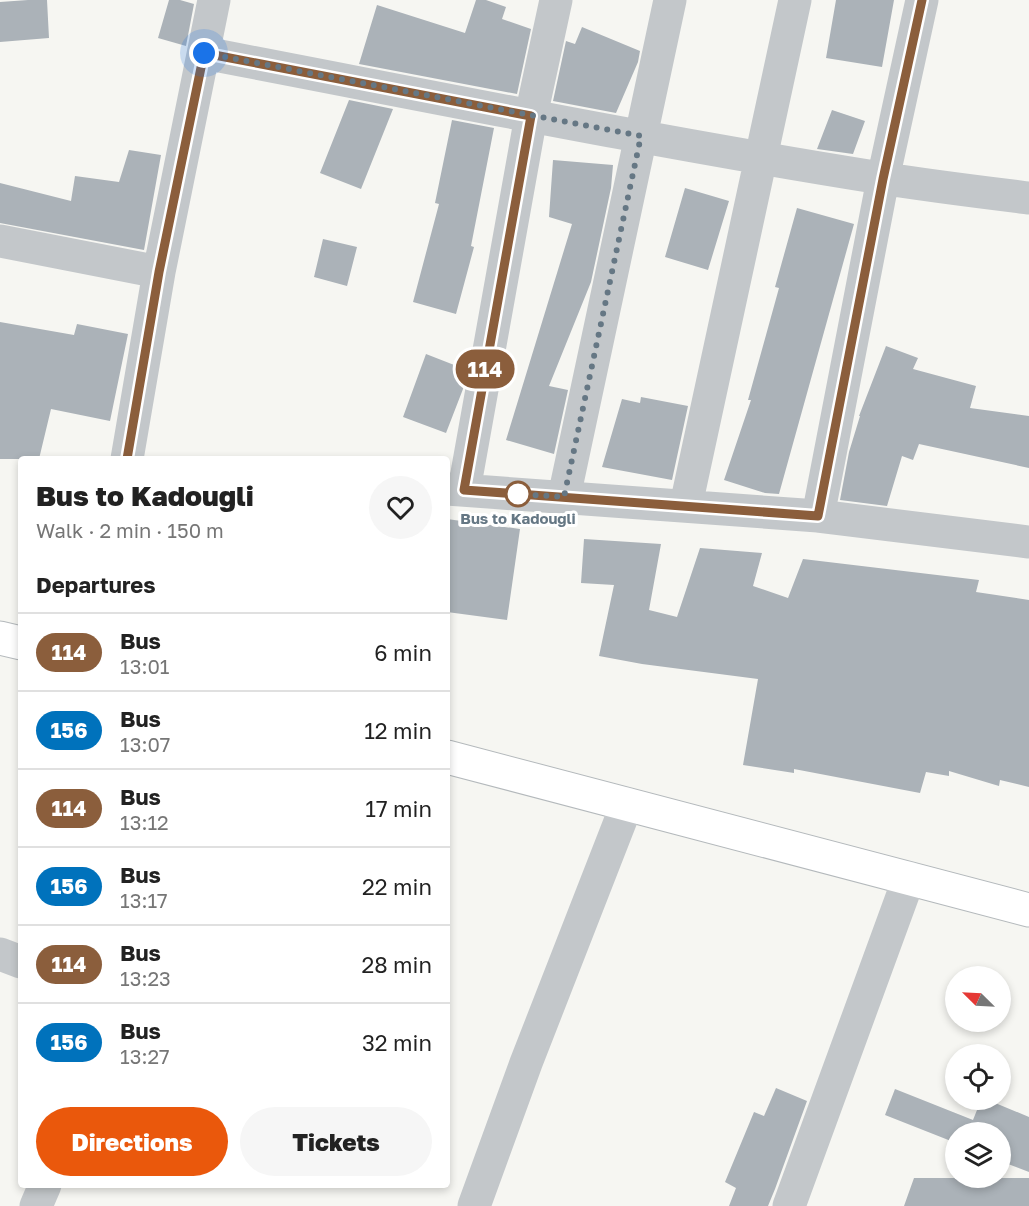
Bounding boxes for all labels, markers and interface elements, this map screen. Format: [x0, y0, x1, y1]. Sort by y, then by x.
your location [189, 38, 219, 68]
line badge: 114 [450, 350, 520, 388]
text: 114 [468, 356, 502, 382]
button: heart [369, 476, 432, 539]
text: Bus to Kadougli [36, 479, 254, 512]
marker: Bus to Kadougli [505, 481, 531, 507]
place label: Bus to Kadougli [460, 509, 576, 527]
text: Walk · 2 min · 150 m [36, 518, 224, 542]
text: Departures [36, 571, 155, 598]
text: Bus [120, 627, 161, 654]
text: 114 [52, 639, 86, 665]
text: 6 min [374, 639, 432, 666]
text: 13:01 [120, 654, 170, 678]
text: Bus [120, 705, 161, 732]
text: 156 [51, 717, 87, 743]
text: 12 min [364, 717, 432, 744]
text: 13:07 [120, 732, 170, 756]
text: Bus [120, 783, 161, 810]
text: 114 [52, 795, 86, 821]
text: 17 min [365, 795, 432, 822]
text: 13:12 [120, 810, 169, 834]
text: Bus [120, 861, 161, 888]
text: 156 [51, 873, 87, 899]
text: 22 min [362, 873, 432, 900]
text: 13:17 [120, 888, 168, 912]
text: Bus [120, 939, 161, 966]
text: 114 [52, 951, 86, 977]
text: 28 min [361, 951, 432, 978]
text: 13:23 [120, 966, 171, 990]
north arrow [945, 966, 1011, 1032]
map controls [945, 966, 1011, 1188]
text: Bus [120, 1017, 161, 1044]
text: 156 [51, 1029, 87, 1055]
text: 32 min [362, 1029, 432, 1056]
text: 13:27 [120, 1044, 170, 1068]
button: locate [945, 1044, 1011, 1110]
button: Directions [36, 1107, 228, 1176]
button: Tickets [240, 1107, 432, 1176]
button: layers [945, 1122, 1011, 1188]

